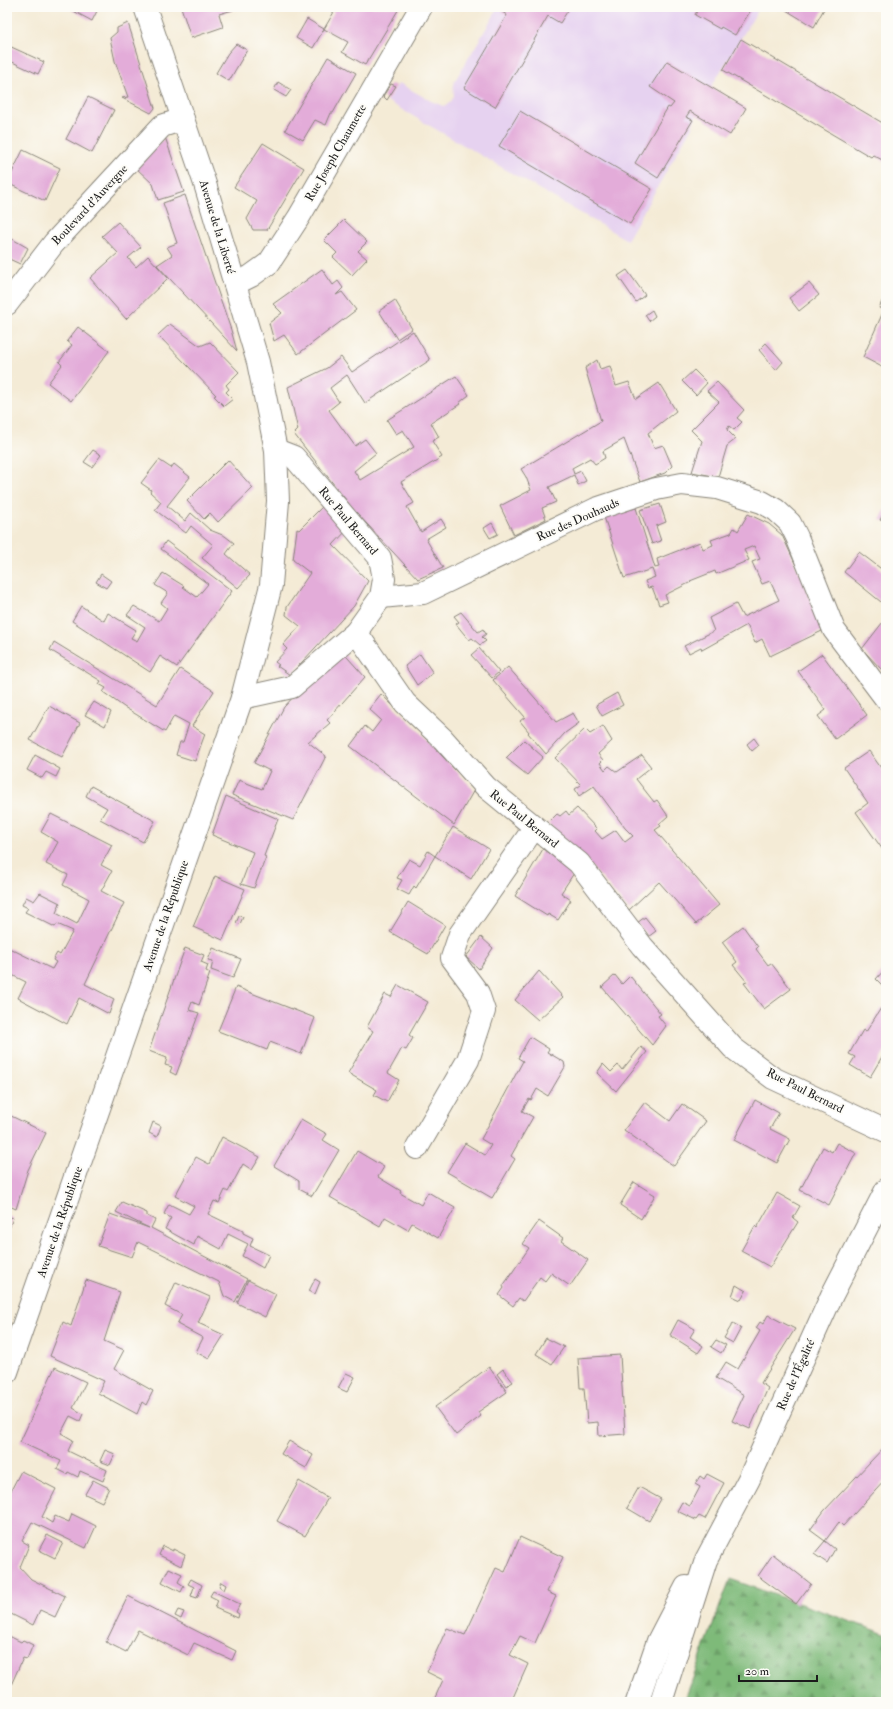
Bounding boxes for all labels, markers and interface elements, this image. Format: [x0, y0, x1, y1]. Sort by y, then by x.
street label: Rue Joseph Chaumette [302, 102, 370, 204]
street label: Boulevard d'Auvergne [49, 162, 131, 248]
street label: Avenue de la Liberté [195, 177, 239, 277]
street label: Rue Paul Bernard [315, 484, 381, 558]
street label: Rue des Douhauds [534, 495, 622, 545]
street label: Rue Paul Bernard [486, 787, 562, 851]
street label: Avenue de la République [140, 858, 192, 974]
street label: Rue Paul Bernard [764, 1065, 846, 1117]
street label: Avenue de la République [34, 1164, 86, 1280]
street label: Rue de l'Égalité [774, 1336, 819, 1413]
scale bar [739, 1657, 817, 1683]
text: 20 m [745, 1664, 770, 1679]

